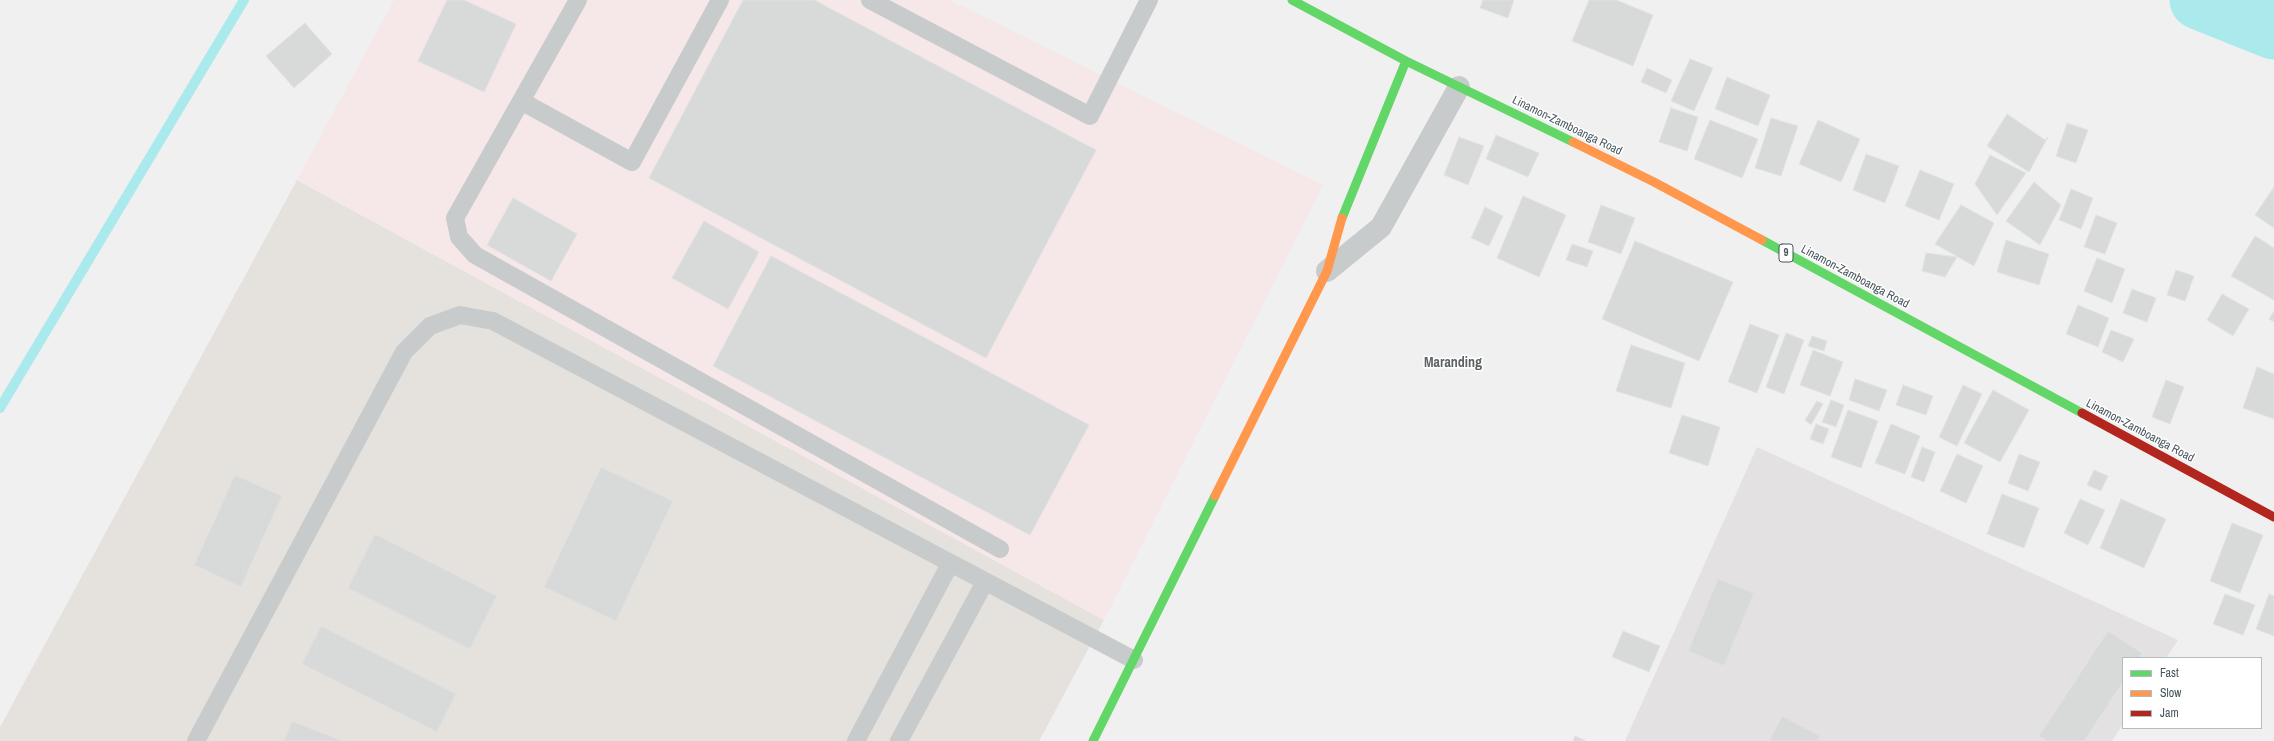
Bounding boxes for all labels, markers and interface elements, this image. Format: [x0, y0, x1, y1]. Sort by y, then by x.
street label: Linamon-Zamboanga Road [1510, 93, 1624, 159]
street label: Linamon-Zamboanga Road [1798, 242, 1912, 312]
road number: 9 [1779, 244, 1793, 262]
district label: Maranding [1424, 355, 1482, 371]
street label: Linamon-Zamboanga Road [2083, 396, 2197, 466]
legend [2122, 657, 2262, 729]
text: Fast [2160, 665, 2179, 681]
text: Slow [2160, 685, 2181, 701]
text: Jam [2160, 705, 2179, 721]

